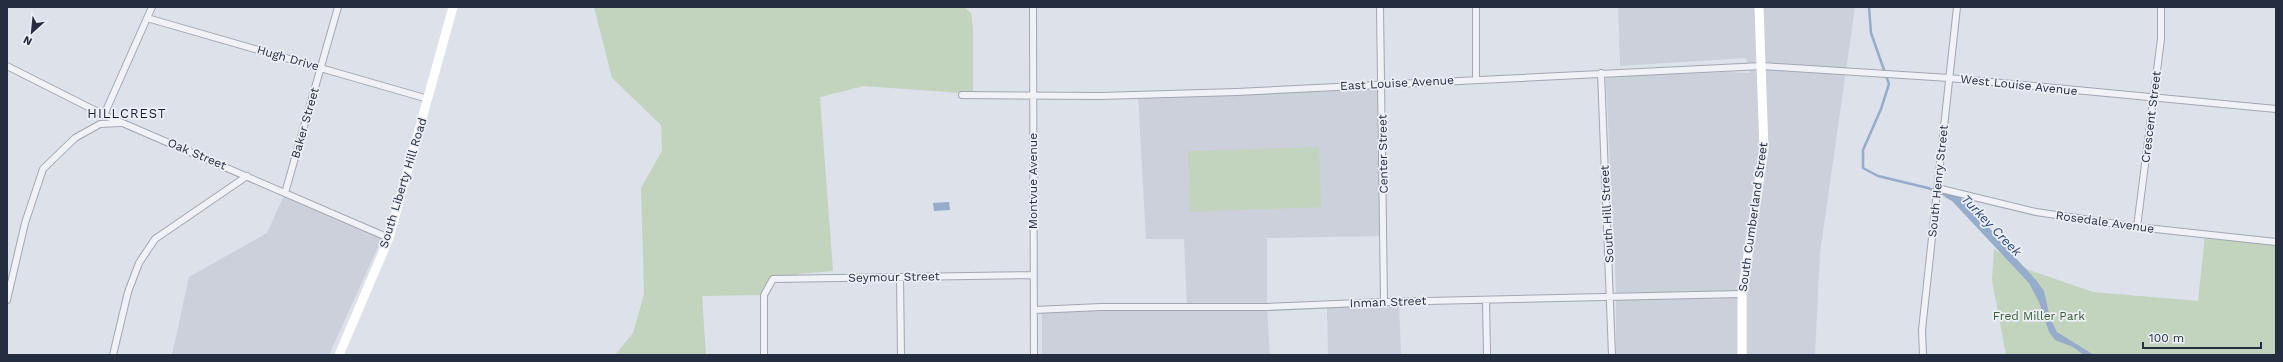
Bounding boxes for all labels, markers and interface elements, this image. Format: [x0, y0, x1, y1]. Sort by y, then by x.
north arrow [12, 12, 52, 52]
text: N [21, 33, 34, 48]
street label: Hugh Drive [255, 42, 321, 74]
street label: Crescent Street [2138, 70, 2164, 164]
street label: West Louise Avenue [1960, 72, 2078, 98]
street label: East Louise Avenue [1340, 73, 1454, 93]
street label: Baker Street [288, 86, 322, 160]
district label: HILLCREST [87, 106, 167, 121]
street label: Center Street [1375, 114, 1391, 194]
street label: South Liberty Hill Road [376, 116, 430, 250]
street label: South Henry Street [1925, 124, 1951, 238]
street label: Montvue Avenue [1026, 133, 1040, 229]
street label: Oak Street [165, 135, 229, 173]
street label: South Cumberland Street [1736, 141, 1770, 293]
street label: South Hill Street [1597, 165, 1617, 263]
water label: Turkey Creek [1959, 191, 2025, 260]
street label: Rosedale Avenue [2055, 208, 2155, 236]
street label: Seymour Street [848, 269, 940, 285]
street label: Inman Street [1349, 294, 1427, 310]
park label: Fred Miller Park [1993, 309, 2085, 323]
scale bar [2143, 324, 2261, 350]
text: 100 m [2149, 331, 2184, 345]

